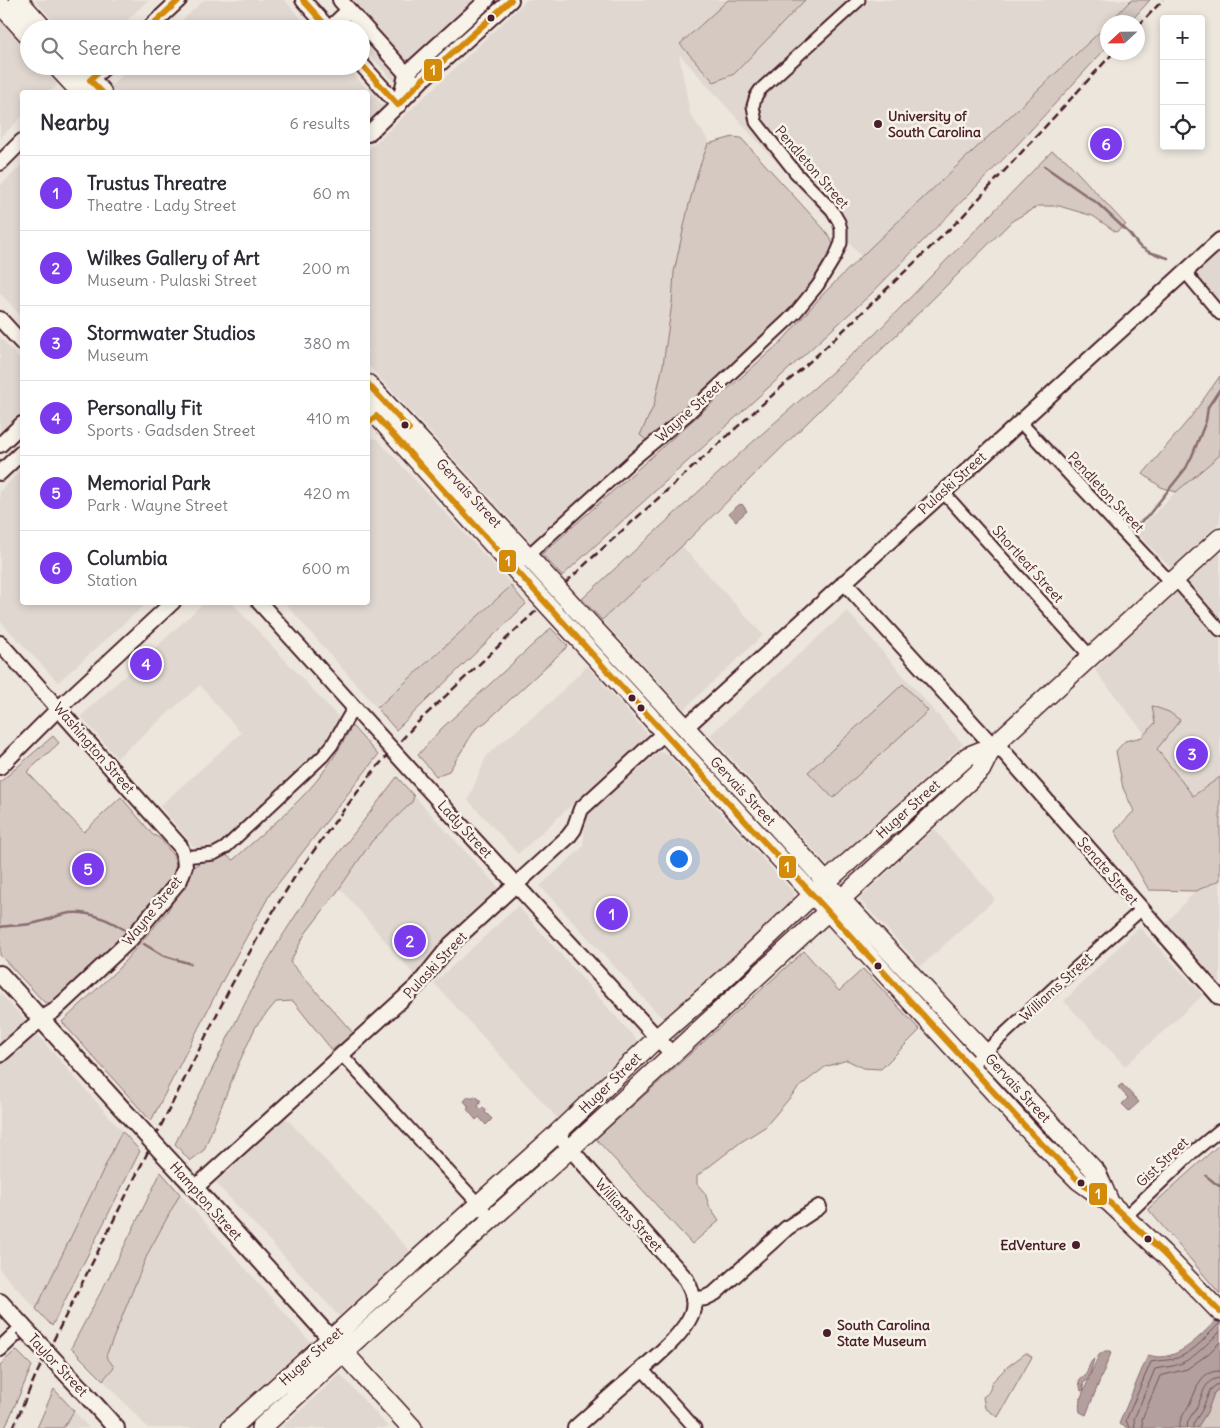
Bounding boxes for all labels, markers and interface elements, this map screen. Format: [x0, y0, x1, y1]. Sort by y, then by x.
unlabelled marker [486, 13, 496, 23]
north arrow [1100, 15, 1145, 60]
map controls [1160, 15, 1205, 150]
button: + [1160, 15, 1205, 60]
search box [20, 20, 370, 75]
icon: search [38, 34, 66, 62]
text: Search here [78, 36, 181, 60]
line badge: 1 [423, 58, 443, 82]
button: − [1160, 60, 1205, 105]
text: 1 [430, 61, 436, 79]
button: locate [1160, 105, 1205, 150]
place label: University of South Carolina [888, 107, 981, 141]
text: Nearby [40, 109, 110, 136]
text: 6 results [289, 113, 350, 133]
marker: University of South Carolina [872, 118, 884, 130]
street label: Pendleton Street [771, 122, 853, 212]
pin: 6 [1090, 125, 1122, 163]
text: Trustus Threatre [87, 171, 227, 195]
text: 1 [53, 183, 59, 203]
text: 60 m [312, 183, 350, 203]
text: Theatre · Lady Street [87, 195, 236, 215]
text: Wilkes Gallery of Art [87, 246, 260, 270]
text: 2 [52, 258, 60, 278]
text: 200 m [302, 258, 350, 278]
text: Museum · Pulaski Street [87, 270, 257, 290]
text: Stormwater Studios [87, 321, 256, 345]
text: 3 [51, 333, 61, 353]
text: 380 m [303, 333, 350, 353]
text: Museum [87, 345, 149, 365]
street label: Wayne Street [652, 376, 727, 446]
text: Personally Fit [87, 396, 202, 420]
text: 4 [51, 408, 61, 428]
text: 410 m [306, 408, 350, 428]
text: Sports · Gadsden Street [87, 420, 255, 440]
unlabelled marker [400, 420, 410, 430]
street label: Pulaski Street [914, 448, 990, 518]
street label: Pendleton Street [1064, 448, 1148, 536]
street label: Gervais Street [432, 455, 506, 532]
text: Memorial Park [87, 471, 211, 495]
text: 5 [51, 483, 61, 503]
text: 420 m [304, 483, 350, 503]
text: Park · Wayne Street [87, 495, 228, 515]
street label: Shortleaf Street [988, 522, 1068, 607]
text: Columbia [87, 546, 168, 570]
line badge: 1 [498, 549, 517, 573]
text: 1 [505, 552, 511, 570]
text: 6 [51, 558, 61, 578]
text: 600 m [302, 558, 350, 578]
text: Station [87, 570, 137, 590]
pin: 4 [130, 645, 162, 683]
unlabelled marker [627, 693, 637, 703]
street label: Washington Street [49, 699, 139, 798]
unlabelled marker [636, 703, 646, 713]
pin: 3 [1176, 735, 1208, 773]
street label: Gervais Street [706, 753, 780, 830]
street label: Huger Street [872, 775, 944, 842]
street label: Lady Street [434, 796, 496, 862]
street label: Senate Street [1074, 833, 1143, 909]
your location [666, 846, 692, 872]
pin: 5 [72, 850, 104, 888]
line badge: 1 [778, 855, 797, 879]
text: 1 [784, 858, 790, 876]
street label: Wayne Street [118, 872, 186, 949]
pin: 1 [596, 895, 628, 933]
pin: 2 [394, 922, 426, 960]
street label: Pulaski Street [399, 928, 471, 1002]
street label: Williams Street [1016, 949, 1096, 1025]
unlabelled marker [873, 961, 883, 971]
street label: Huger Street [575, 1049, 645, 1117]
street label: Gervais Street [981, 1050, 1055, 1127]
street label: Gist Street [1132, 1133, 1192, 1191]
street label: Hampton Street [166, 1158, 246, 1244]
street label: Williams Street [591, 1175, 667, 1256]
unlabelled marker [1076, 1178, 1086, 1188]
line badge: 1 [1088, 1182, 1108, 1206]
text: 1 [1095, 1185, 1101, 1203]
unlabelled marker [1143, 1234, 1153, 1244]
place label: EdVenture [1000, 1236, 1066, 1254]
marker: EdVenture [1070, 1239, 1082, 1251]
place label: South Carolina State Museum [837, 1316, 930, 1350]
street label: Huger Street [275, 1322, 347, 1389]
marker: South Carolina State Museum [821, 1327, 833, 1339]
street label: Taylor Street [24, 1330, 92, 1400]

